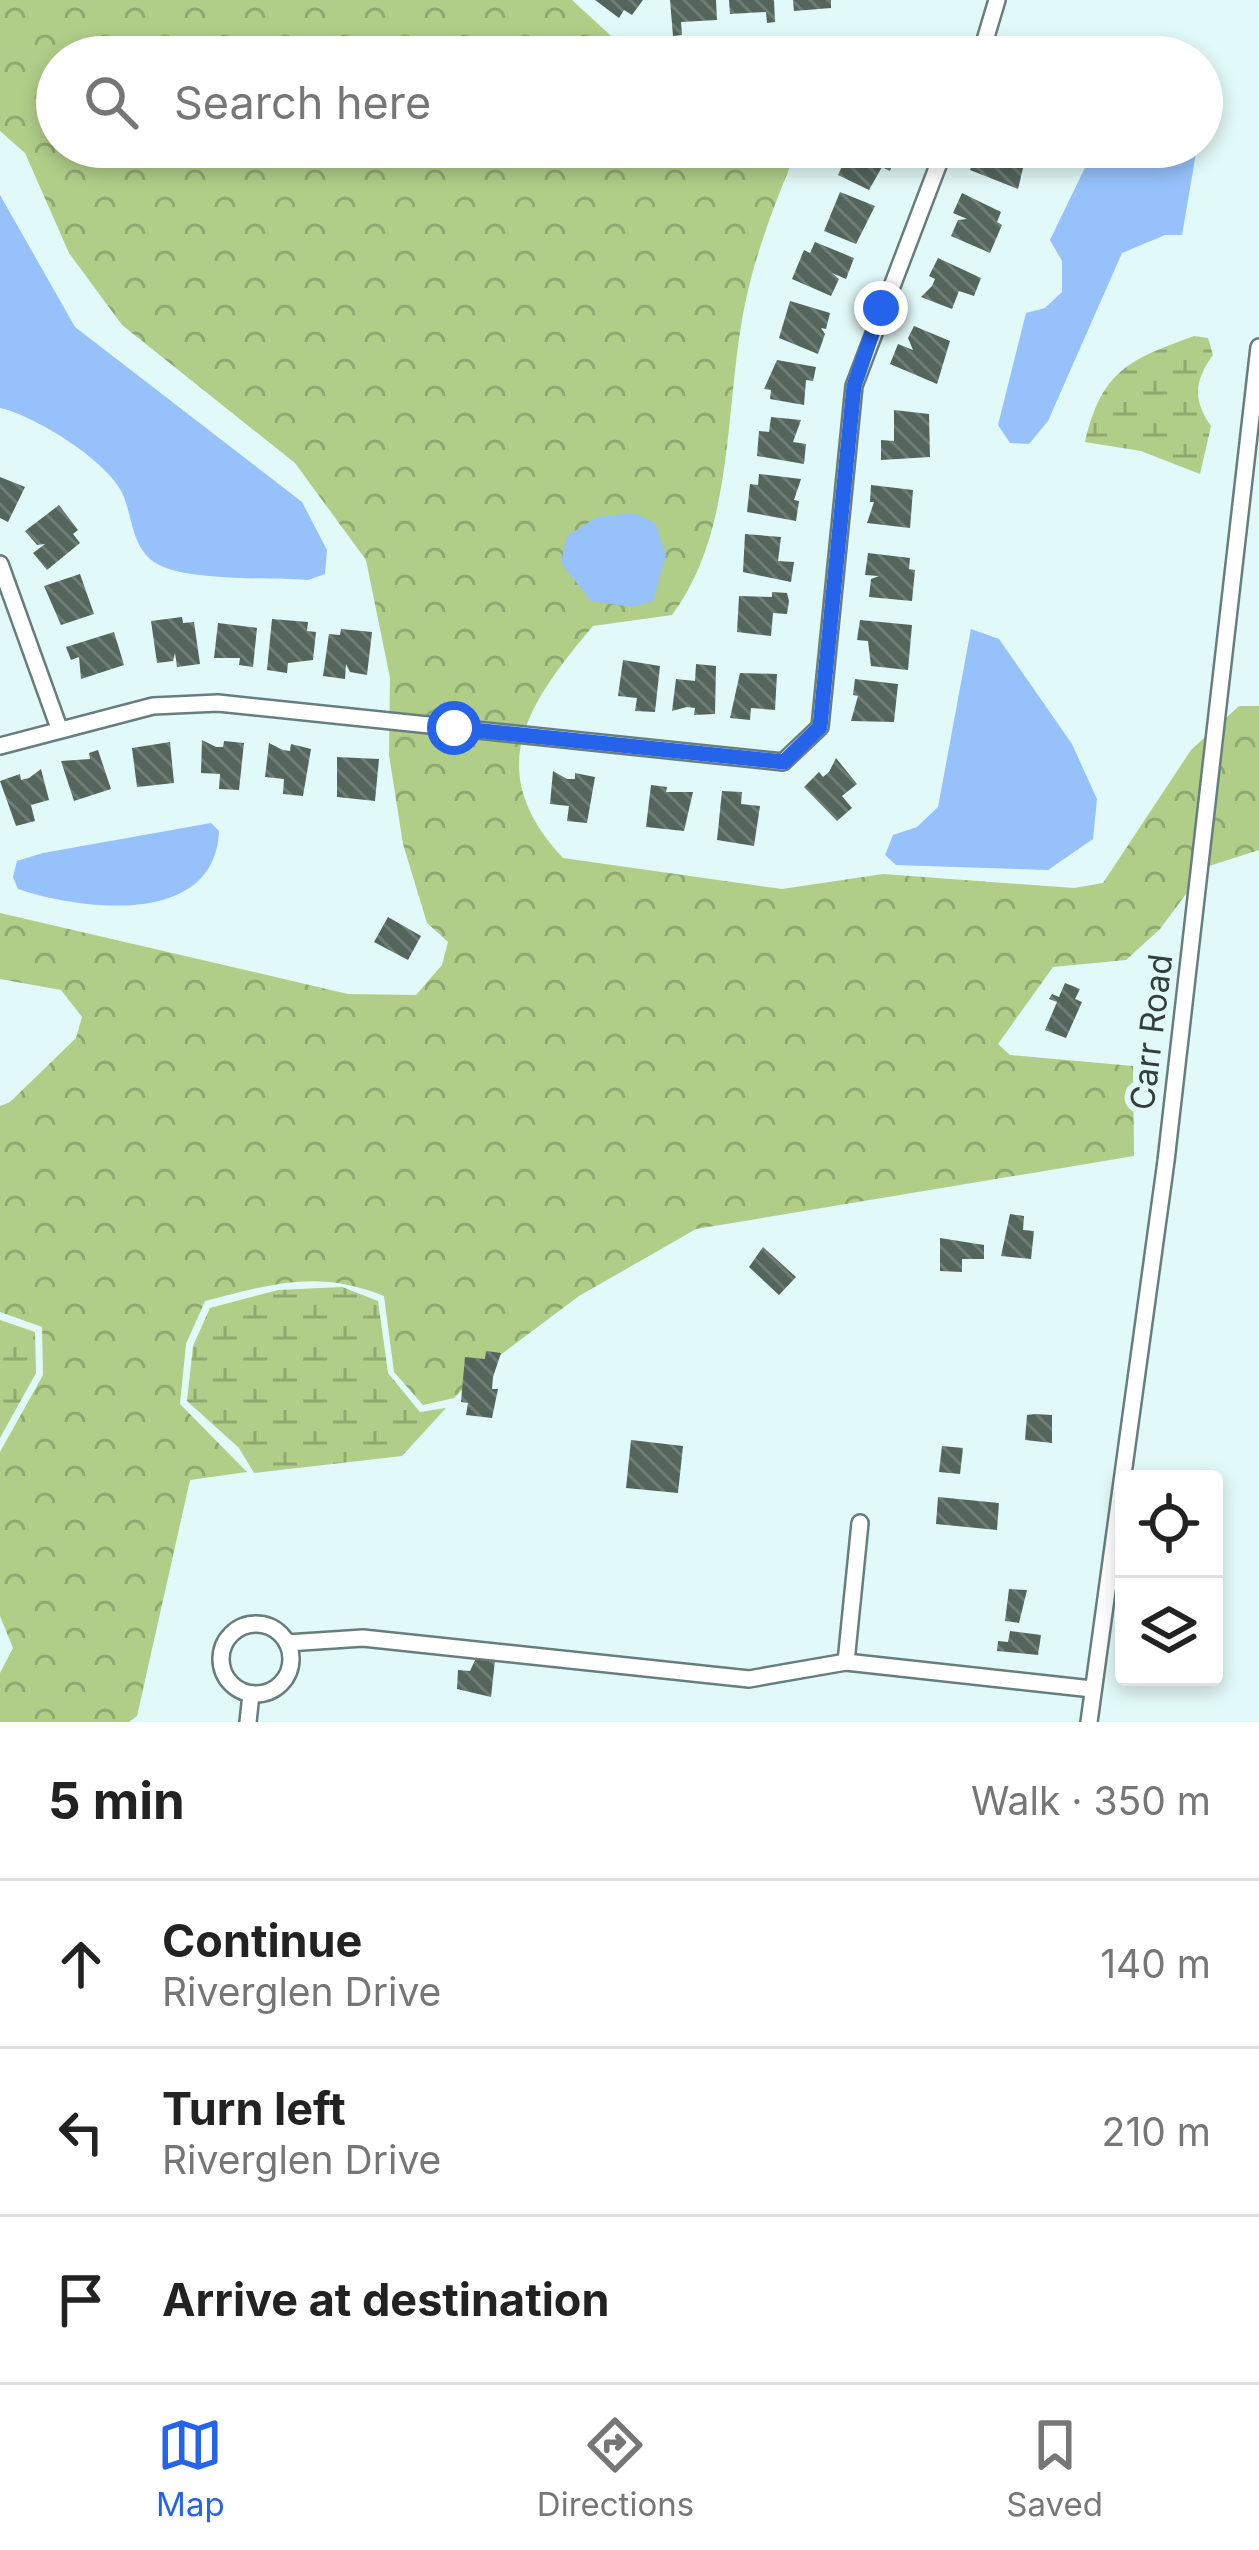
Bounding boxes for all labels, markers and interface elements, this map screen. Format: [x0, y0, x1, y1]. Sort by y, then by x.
search box [36, 36, 1223, 168]
icon: search [78, 69, 144, 135]
text: Search here [174, 75, 431, 130]
route end [854, 281, 908, 335]
route start [427, 701, 481, 755]
street label: Carr Road [1122, 952, 1180, 1112]
map controls [1115, 1470, 1223, 1686]
button: locate [1115, 1470, 1223, 1578]
button: layers [1115, 1578, 1223, 1686]
text: 5 min [48, 1770, 185, 1831]
text: Walk · 350 m [971, 1777, 1211, 1824]
text: Continue [162, 1913, 362, 1968]
icon: ahead [48, 1931, 114, 1997]
text: 140 m [1100, 1940, 1211, 1987]
text: Riverglen Drive [162, 1968, 441, 2015]
text: Turn left [162, 2081, 346, 2136]
icon: left [48, 2099, 114, 2165]
text: 210 m [1102, 2108, 1211, 2155]
text: Riverglen Drive [162, 2136, 441, 2183]
icon: arrive [48, 2267, 114, 2333]
text: Arrive at destination [162, 2272, 609, 2327]
tab: Map [156, 2412, 225, 2524]
tab: Directions [537, 2412, 694, 2524]
tab: Saved [1006, 2412, 1103, 2524]

